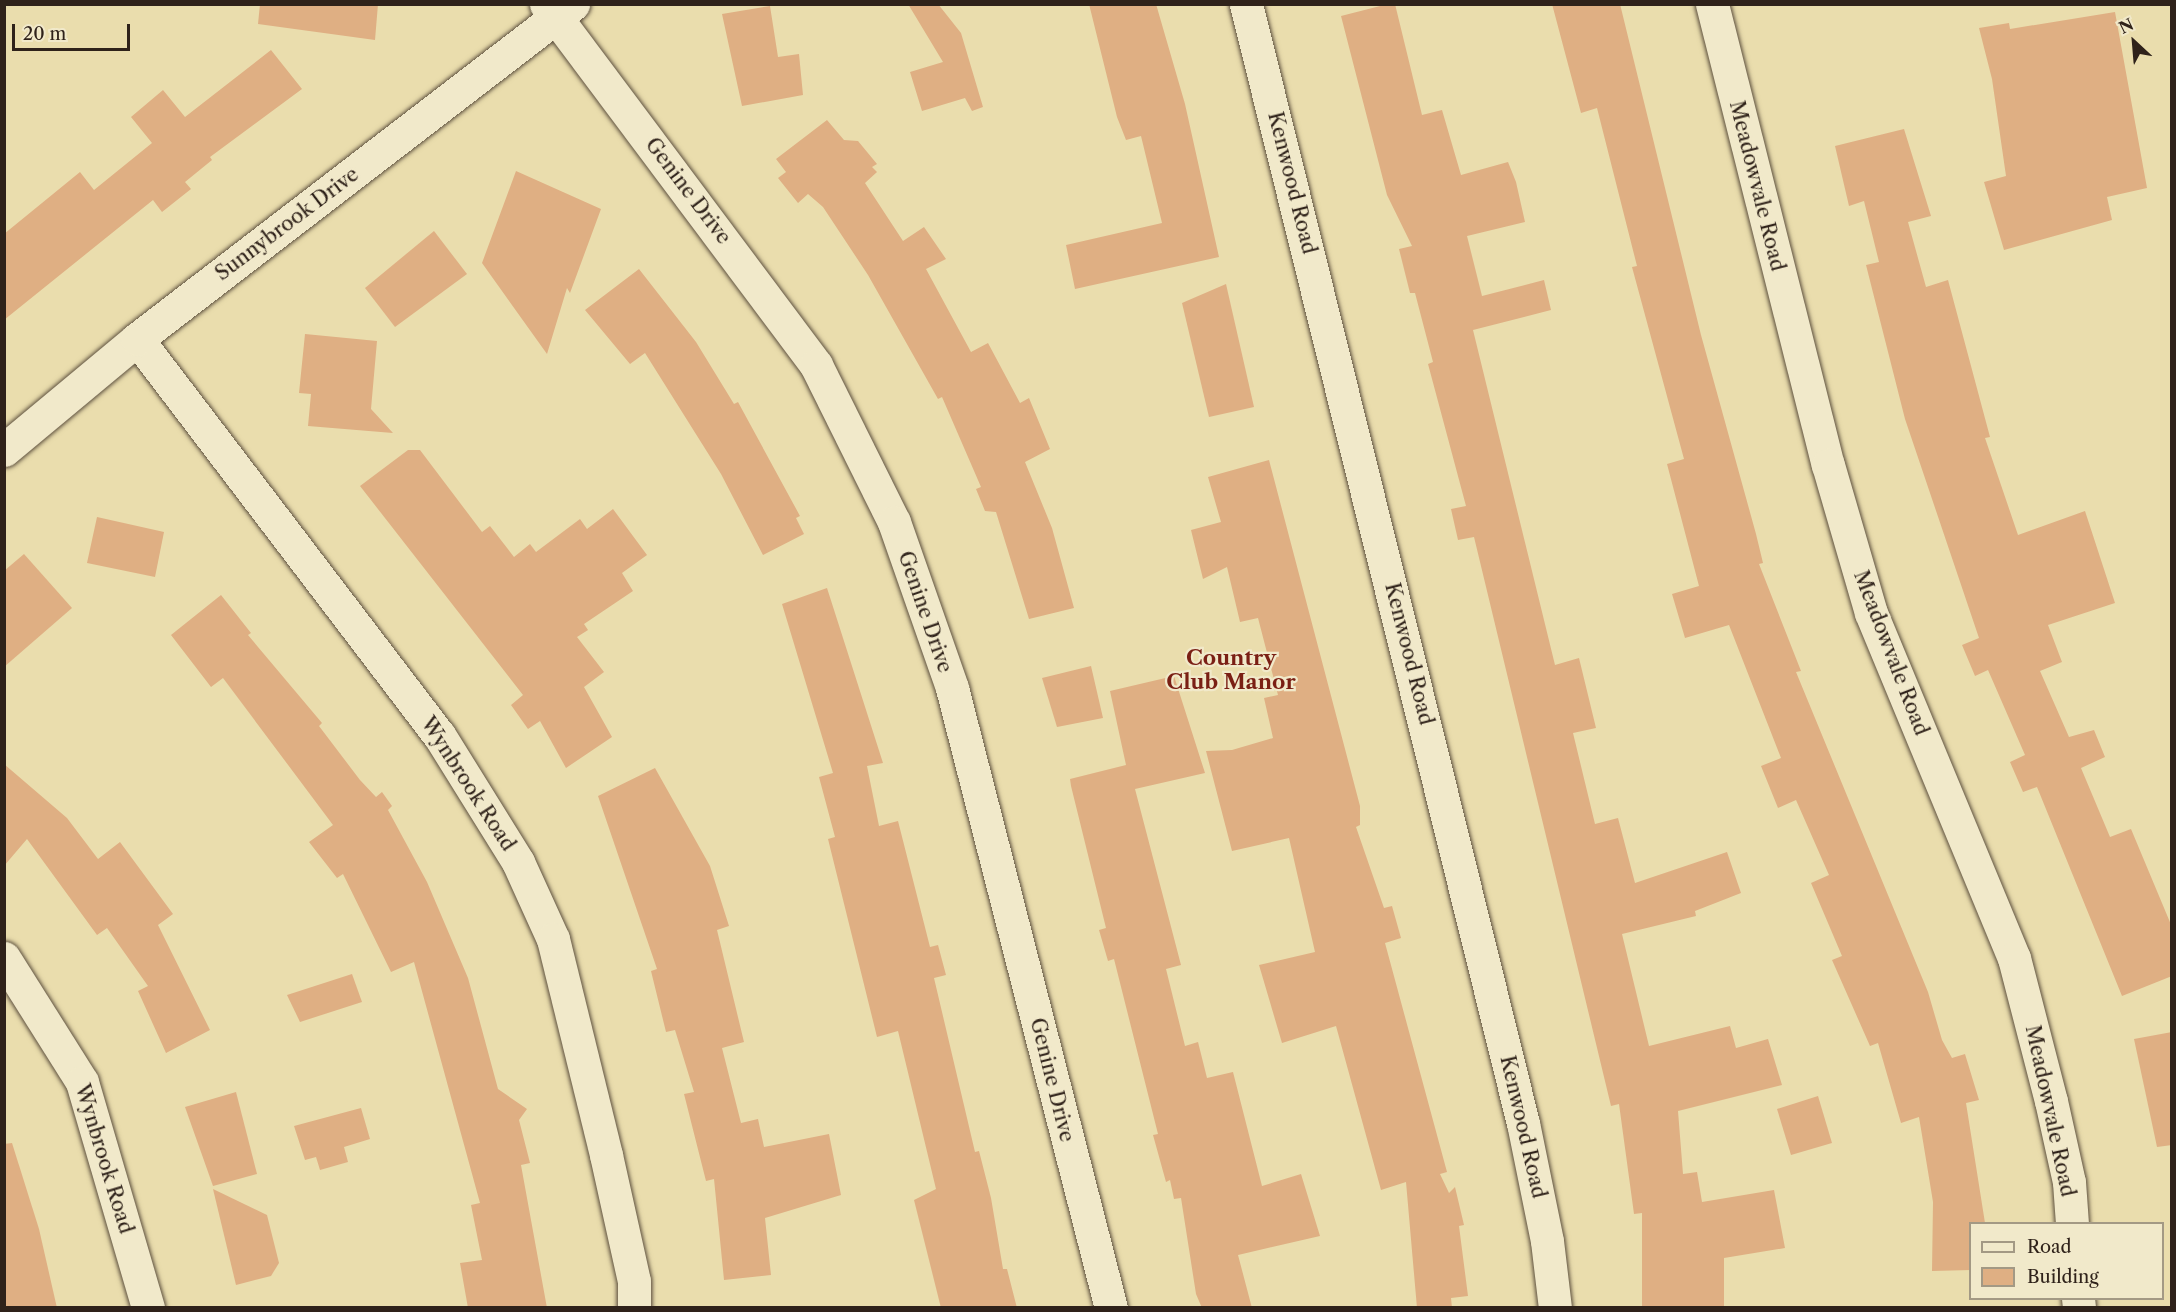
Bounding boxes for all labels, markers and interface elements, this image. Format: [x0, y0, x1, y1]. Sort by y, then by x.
scale bar [15, 12, 134, 50]
north arrow [2104, 12, 2164, 72]
text: N [2115, 14, 2137, 38]
text: 20 m [23, 23, 66, 45]
street label: Meadowvale Road [1724, 98, 1790, 274]
street label: Kenwood Road [1263, 109, 1321, 257]
street label: Genine Drive [640, 133, 736, 249]
street label: Sunnybrook Drive [210, 162, 364, 286]
street label: Genine Drive [893, 548, 957, 676]
street label: Meadowvale Road [1849, 567, 1933, 739]
street label: Kenwood Road [1380, 580, 1438, 728]
district label: Country Club Manor [1166, 645, 1296, 695]
street label: Wynbrook Road [416, 712, 520, 856]
street label: Genine Drive [1025, 1016, 1079, 1144]
street label: Meadowvale Road [2020, 1023, 2080, 1199]
street label: Kenwood Road [1495, 1053, 1551, 1201]
street label: Wynbrook Road [70, 1081, 138, 1237]
legend [1969, 1222, 2164, 1300]
text: Road [2027, 1236, 2072, 1258]
text: Building [2027, 1266, 2099, 1288]

